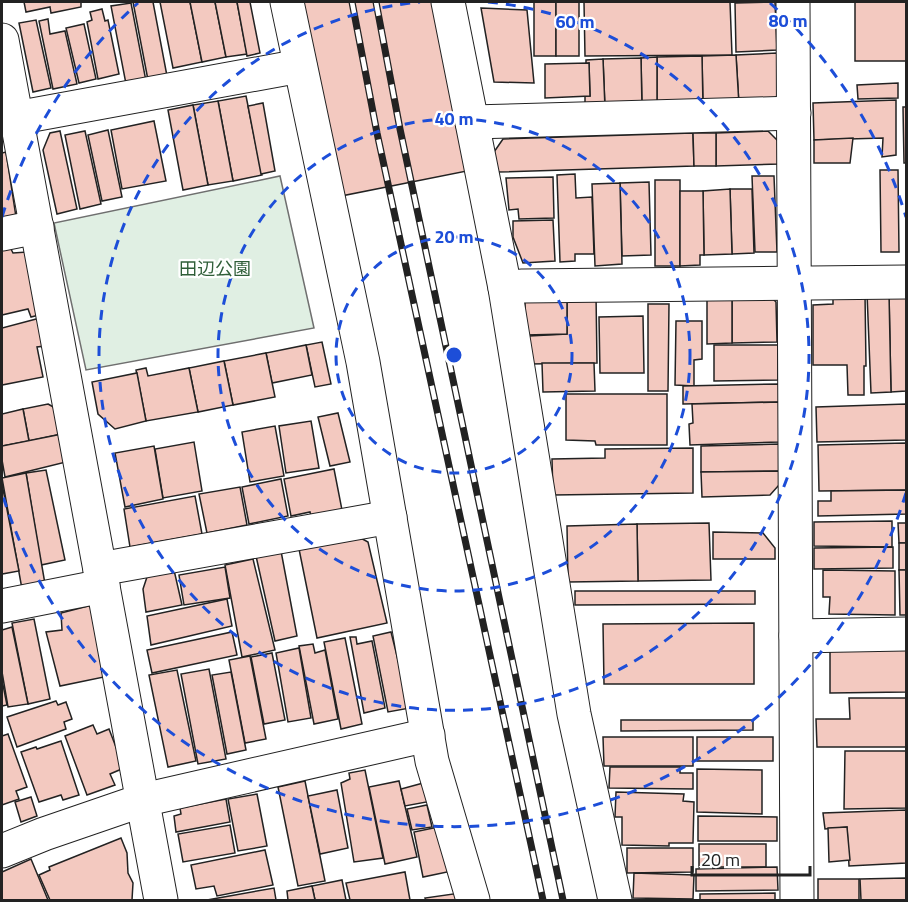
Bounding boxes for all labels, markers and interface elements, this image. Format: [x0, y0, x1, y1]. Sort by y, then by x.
text: 80 m [768, 7, 808, 34]
text: 60 m [555, 8, 595, 35]
text: 40 m [434, 105, 474, 132]
text: 20 m [434, 223, 474, 250]
park label: 田辺公園 [179, 255, 251, 282]
centre of rings [444, 345, 464, 365]
scale bar [692, 839, 810, 877]
text: 20 m [701, 846, 740, 873]

